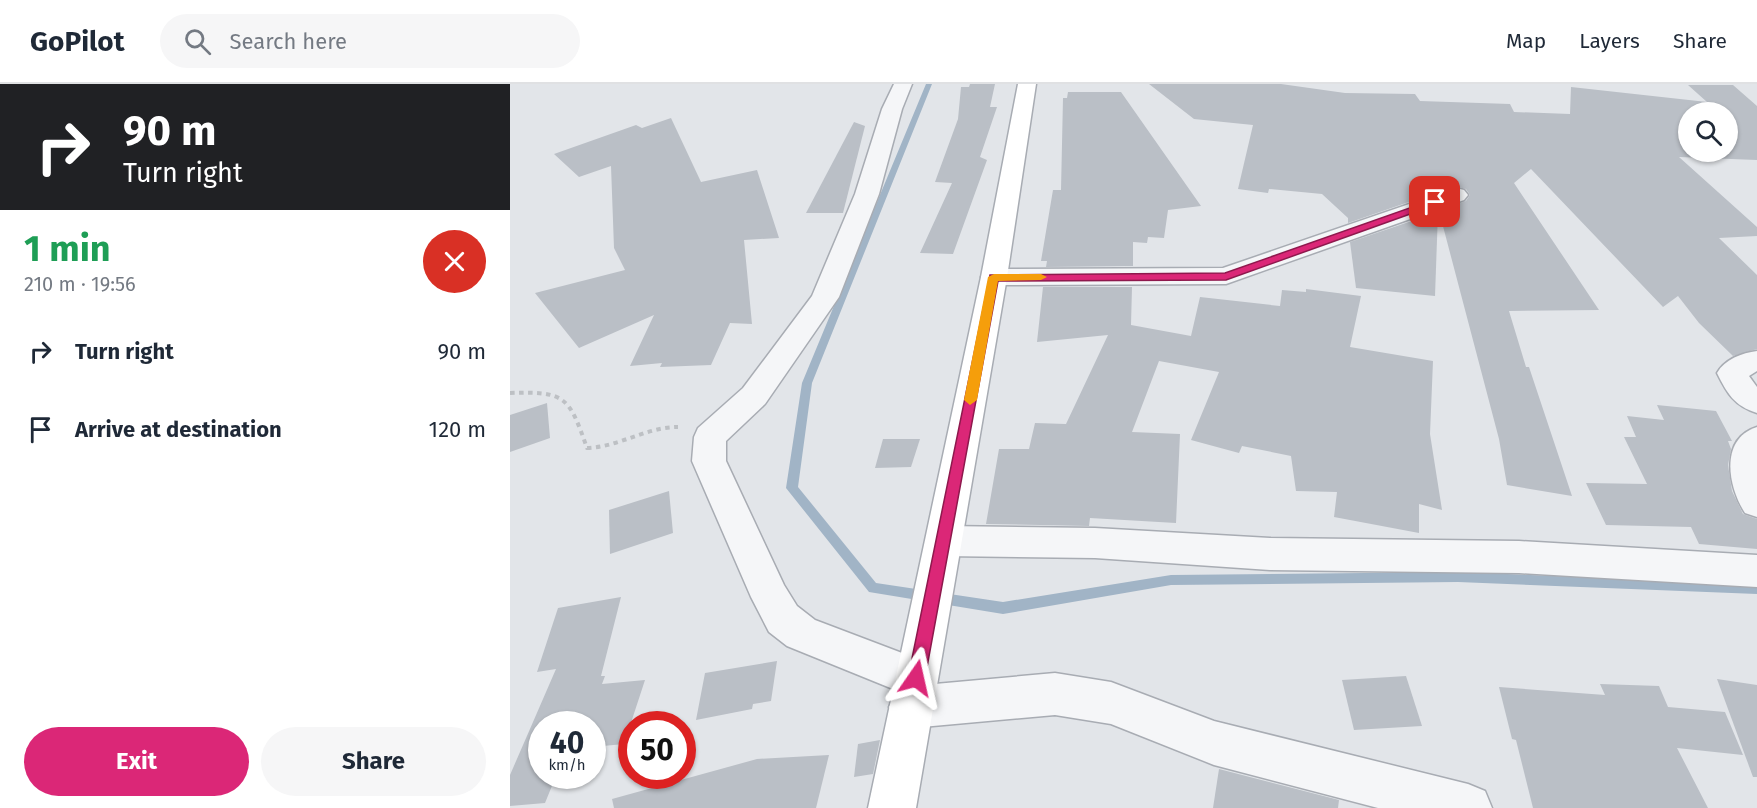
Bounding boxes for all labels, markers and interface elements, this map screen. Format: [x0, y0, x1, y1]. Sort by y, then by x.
search box [160, 14, 580, 68]
text: GoPilot [30, 25, 124, 58]
icon: search [181, 25, 214, 58]
text: Search here [229, 28, 347, 55]
text: Map [1506, 28, 1546, 54]
text: Layers [1579, 28, 1640, 54]
text: Share [1673, 28, 1727, 54]
map controls [1678, 102, 1738, 162]
button: search [1678, 102, 1738, 162]
text: 90 m [123, 106, 217, 156]
icon: right [24, 108, 102, 186]
text: Turn right [123, 157, 243, 189]
pin [1409, 176, 1460, 227]
icon: arrive [1418, 185, 1451, 218]
text: 1 min [24, 227, 111, 271]
button: close [423, 230, 486, 293]
text: 210 m · 19:56 [24, 272, 136, 296]
icon: right [24, 335, 57, 368]
text: Turn right [75, 338, 174, 365]
text: 90 m [437, 338, 486, 365]
icon: arrive [24, 413, 57, 446]
text: Arrive at destination [75, 416, 282, 443]
text: 120 m [429, 416, 486, 443]
position arrow [884, 646, 948, 710]
speed limit sign: 50 [618, 711, 696, 789]
text: 40 [550, 725, 584, 761]
button: Exit [24, 727, 249, 796]
button: Share [261, 727, 486, 796]
text: km/h [548, 756, 586, 774]

